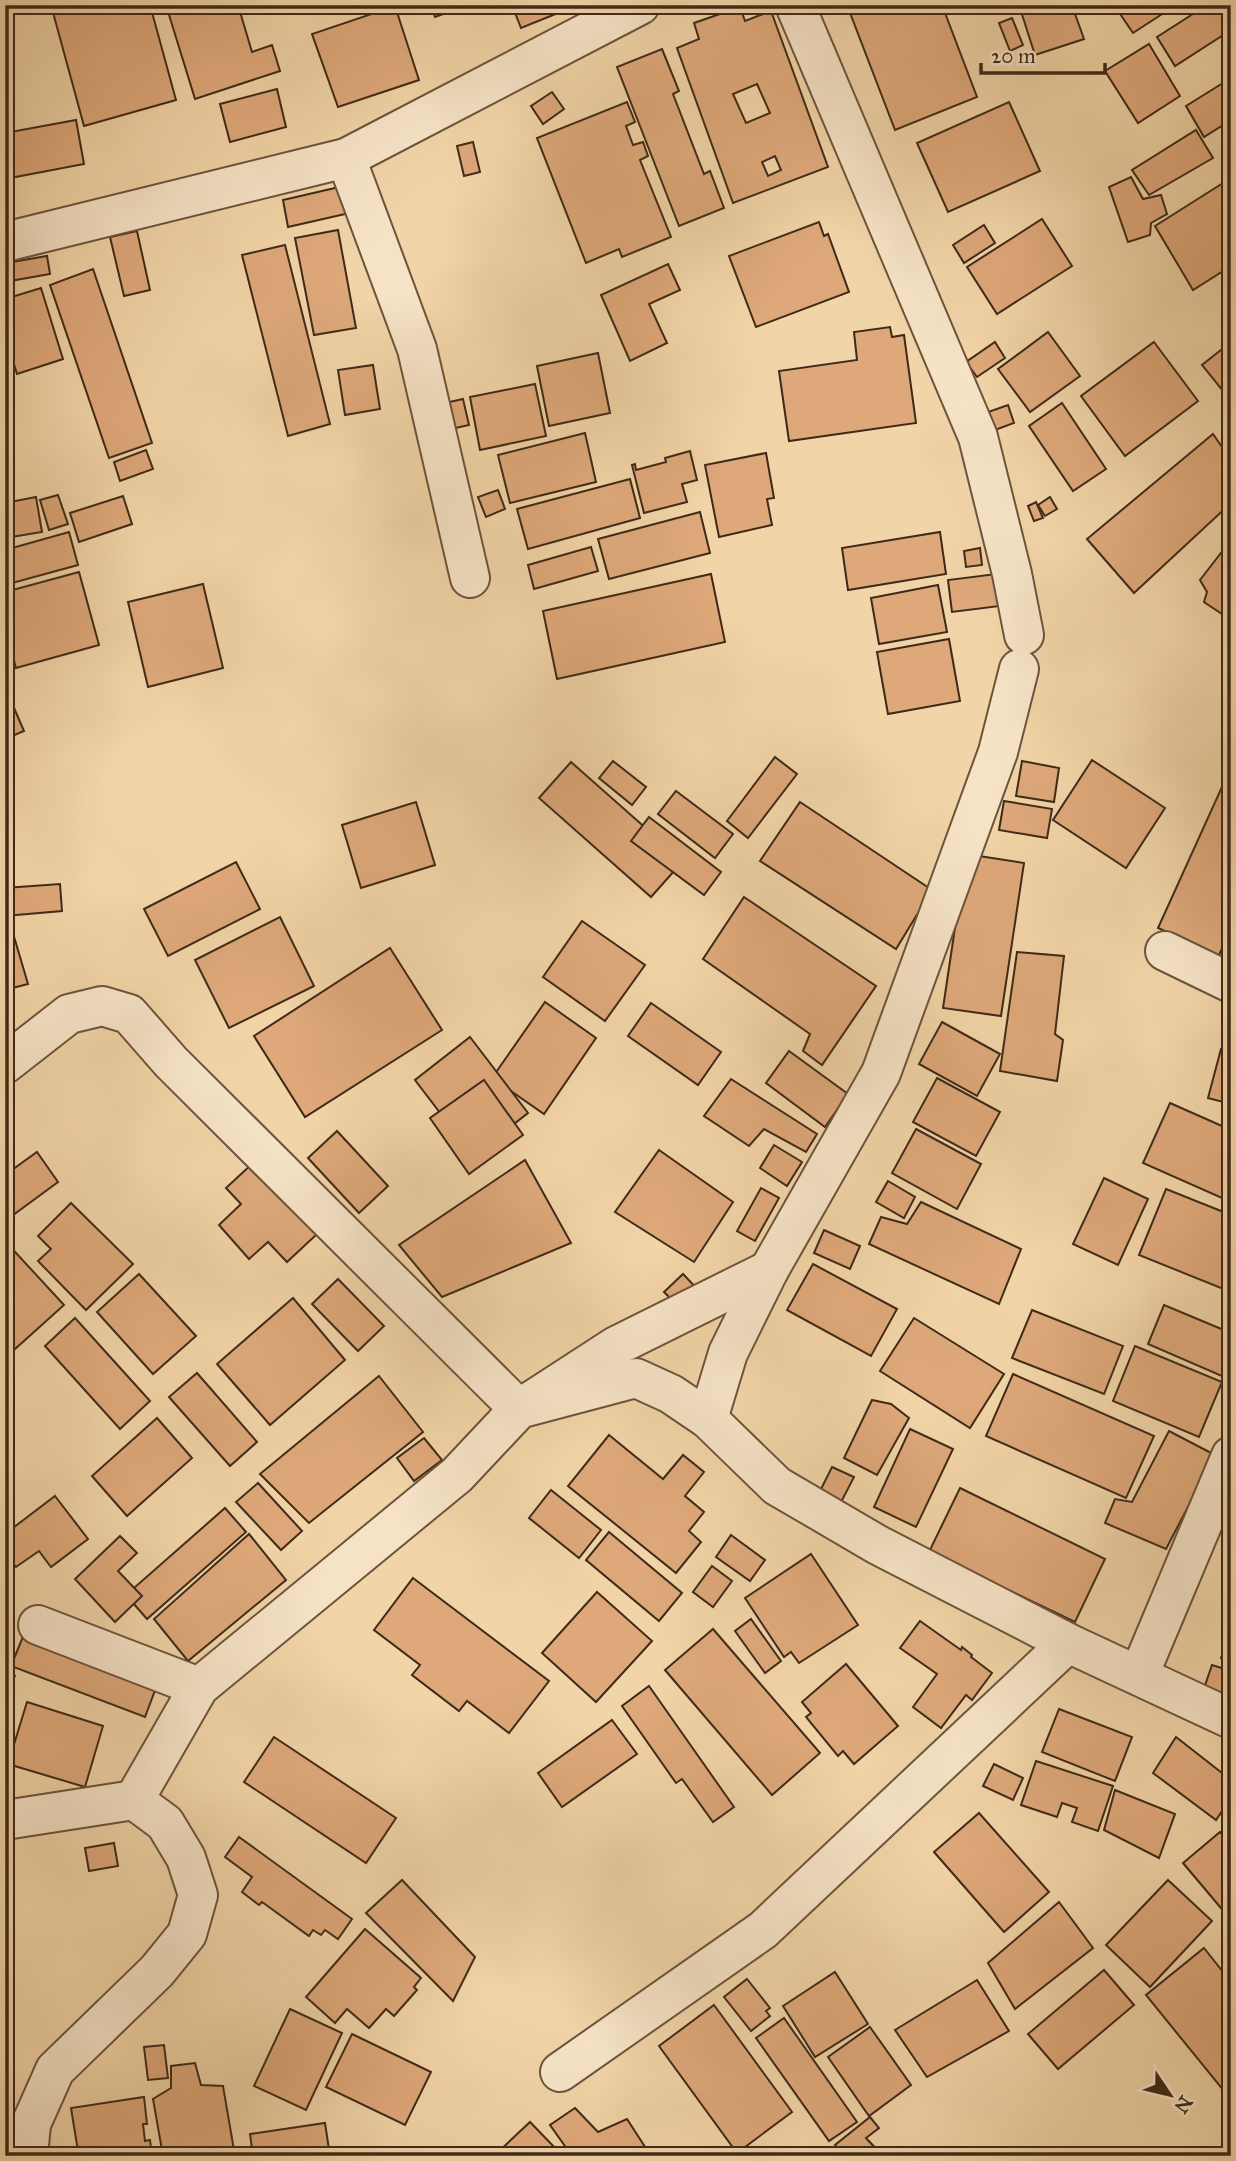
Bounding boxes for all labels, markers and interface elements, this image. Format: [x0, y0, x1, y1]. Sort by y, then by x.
scale bar [981, 32, 1105, 76]
text: 20 m [991, 43, 1036, 69]
north arrow [1134, 2060, 1204, 2130]
text: N [1169, 2091, 1198, 2118]

